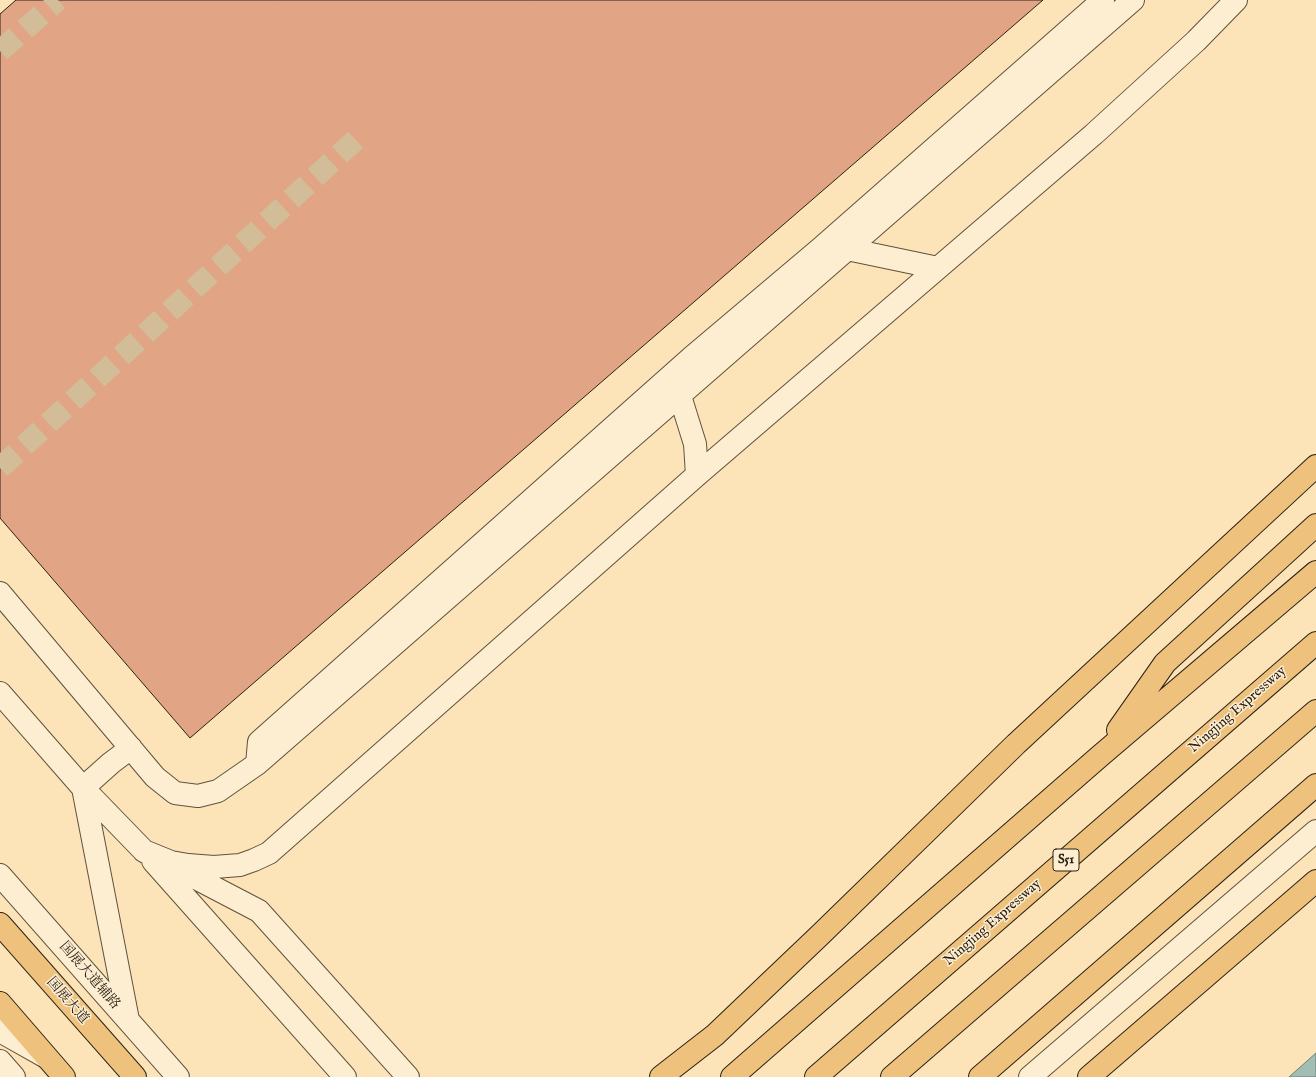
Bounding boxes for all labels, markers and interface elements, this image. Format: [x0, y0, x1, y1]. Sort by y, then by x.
street label: Ningjing Expressway [1186, 663, 1290, 757]
road number: S51 [1053, 849, 1079, 871]
street label: Ningjing Expressway [941, 876, 1045, 970]
street label: 国展大道辅路 [55, 939, 123, 1013]
street label: 国展大道 [42, 974, 92, 1028]

